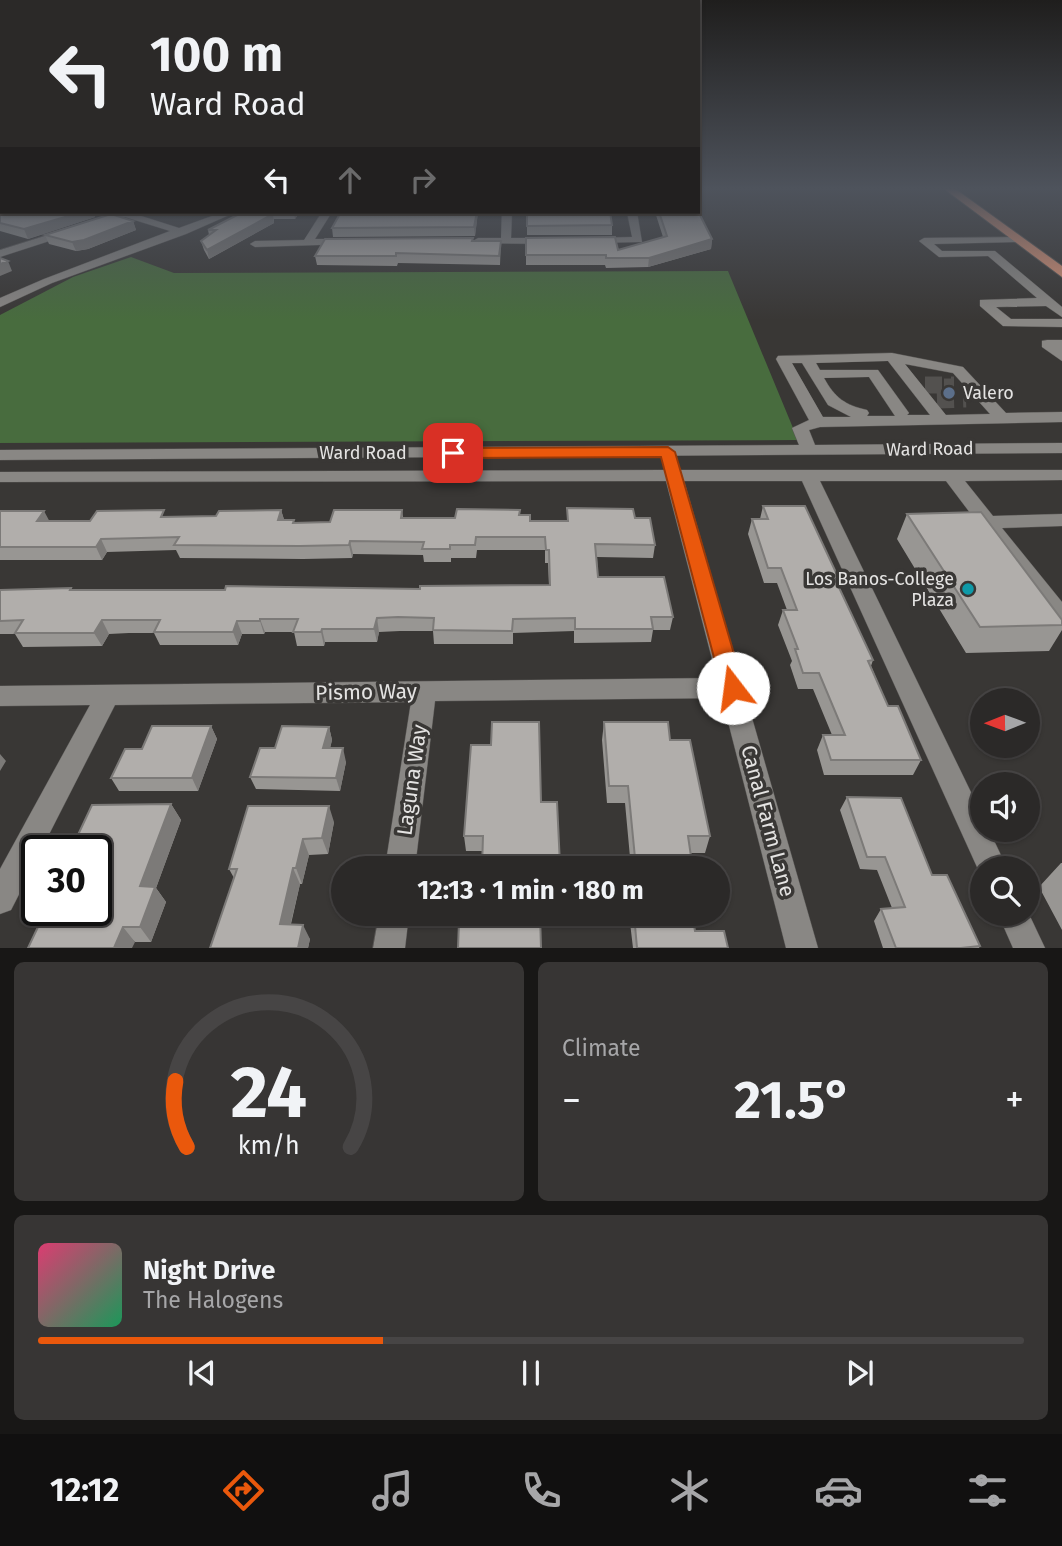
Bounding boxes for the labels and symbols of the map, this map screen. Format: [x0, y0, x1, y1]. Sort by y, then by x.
place label: Valero [963, 382, 1014, 404]
marker: Valero [941, 385, 957, 401]
pin [423, 423, 483, 483]
street label: Ward Road [886, 437, 974, 461]
street label: Ward Road [319, 442, 407, 464]
place label: Los Banos-College Plaza [805, 568, 954, 611]
marker: Los Banos-College Plaza [960, 581, 976, 597]
position arrow [696, 651, 770, 725]
street label: Pismo Way [315, 678, 418, 706]
north arrow [970, 688, 1040, 758]
street label: Laguna Way [391, 722, 433, 837]
street label: Canal Farm Lane [735, 742, 801, 900]
speed limit sign: 30 [21, 835, 112, 926]

